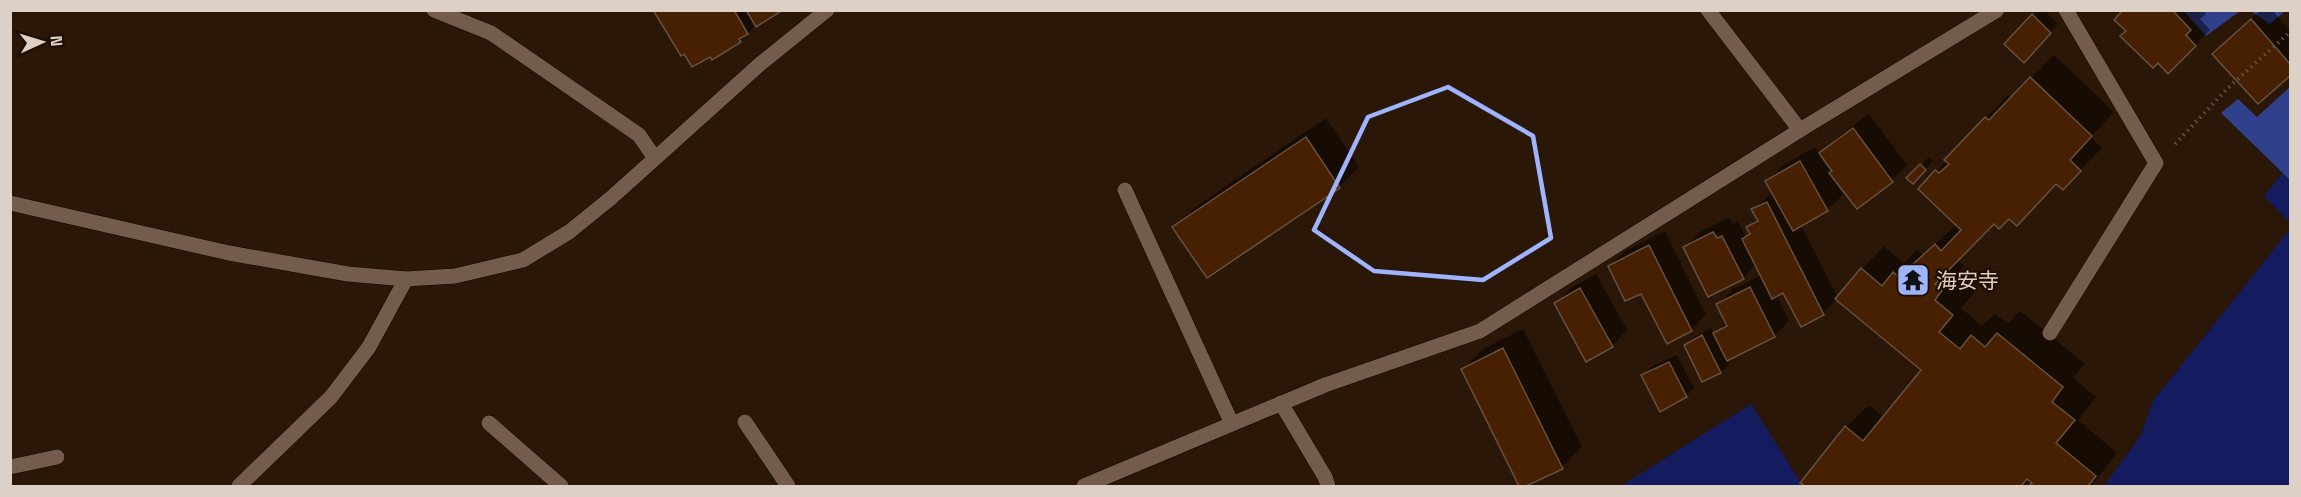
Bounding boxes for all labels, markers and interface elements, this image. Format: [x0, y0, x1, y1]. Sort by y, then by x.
north arrow [12, 12, 72, 72]
text: N [46, 35, 67, 47]
temple icon: 海安寺 [1895, 262, 1931, 298]
place label: 海安寺 [1936, 267, 1999, 294]

